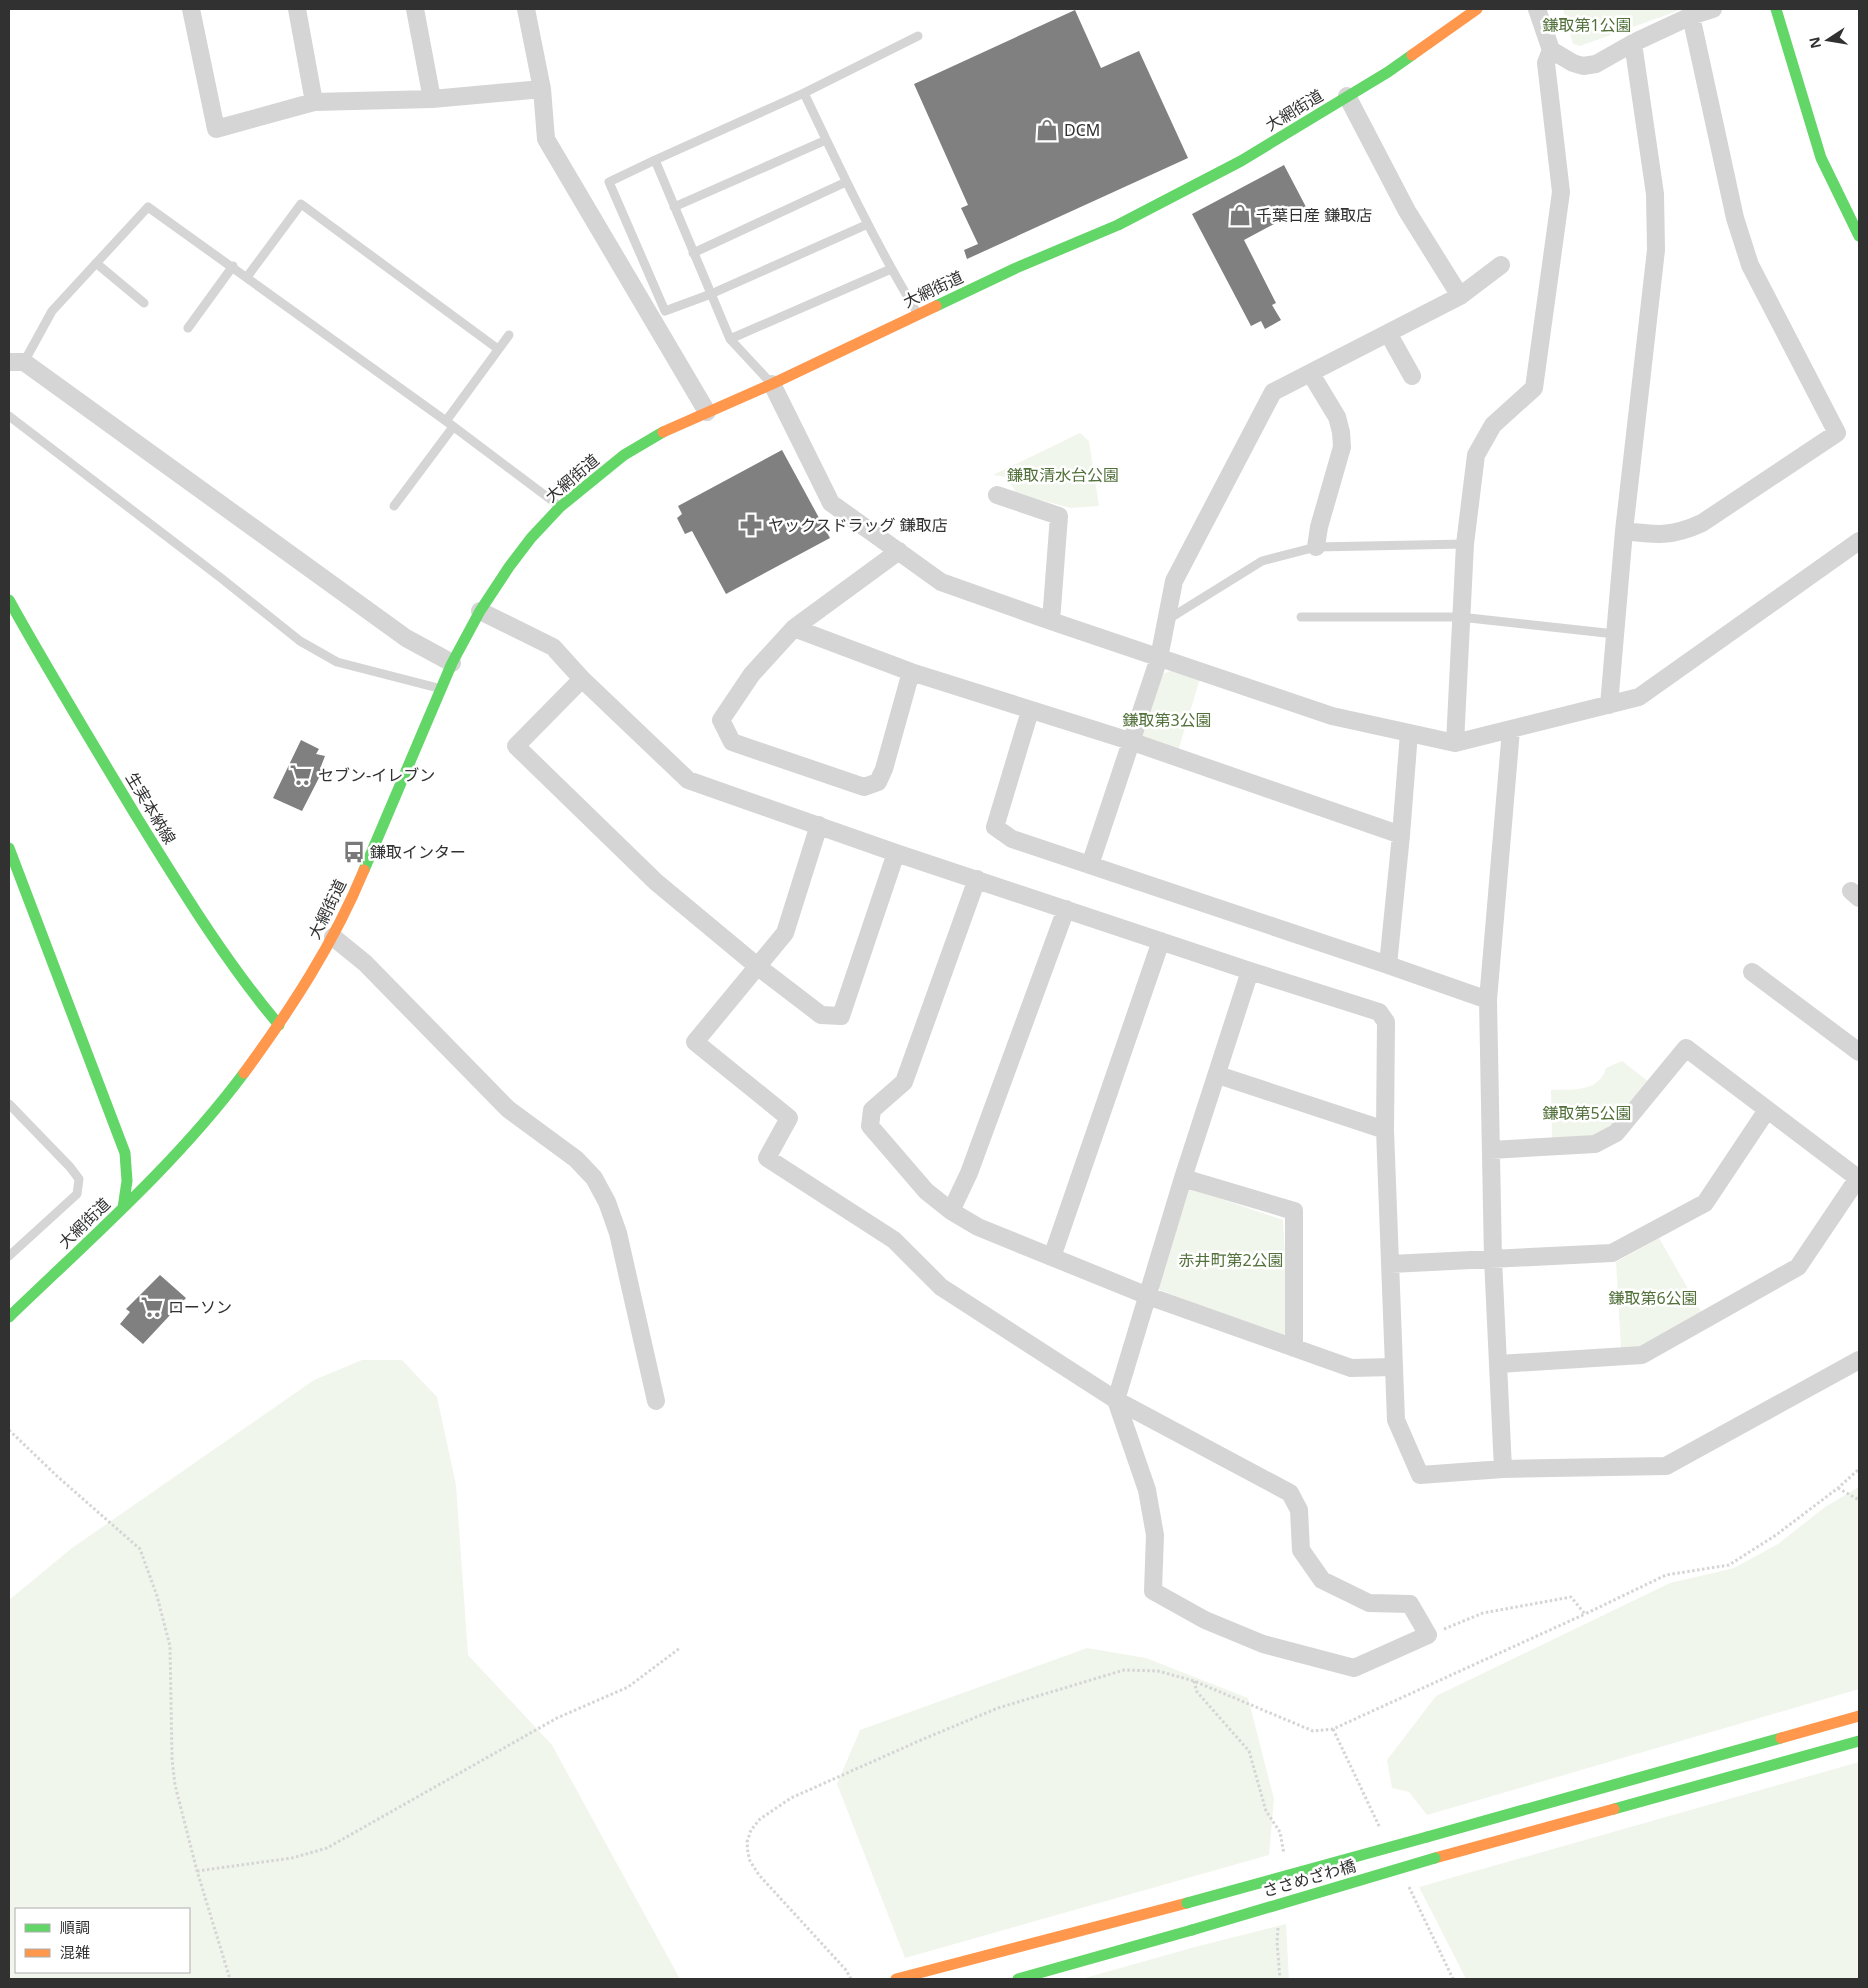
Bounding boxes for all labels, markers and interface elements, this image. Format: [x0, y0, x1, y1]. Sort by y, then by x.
park label: 鎌取第1公園 [1542, 14, 1632, 36]
north arrow [1803, 15, 1853, 65]
text: N [1804, 35, 1825, 50]
street label: 大網街道 [1261, 84, 1327, 136]
shop icon: DCM [1034, 117, 1060, 143]
place label: DCM [1064, 119, 1100, 141]
shop icon: 千葉日産 鎌取店 [1227, 202, 1253, 228]
place label: 千葉日産 鎌取店 [1256, 204, 1372, 226]
street label: 大網街道 [899, 266, 967, 312]
street label: 大網街道 [540, 449, 604, 507]
park label: 鎌取清水台公園 [1007, 464, 1119, 486]
pharmacy icon: ヤックスドラッグ 鎌取店 [738, 512, 764, 538]
place label: ヤックスドラッグ 鎌取店 [768, 514, 948, 536]
park label: 鎌取第3公園 [1122, 709, 1212, 731]
supermarket icon: セブン-イレブン [288, 762, 314, 788]
place label: セブン-イレブン [318, 764, 435, 786]
street label: 生実本納線 [121, 768, 181, 848]
bus stop icon: 鎌取インター [341, 839, 367, 865]
place label: 鎌取インター [370, 841, 466, 863]
street label: 大網街道 [303, 875, 351, 943]
park label: 鎌取第5公園 [1542, 1102, 1632, 1124]
street label: 大網街道 [53, 1193, 115, 1253]
park label: 赤井町第2公園 [1178, 1249, 1284, 1271]
park label: 鎌取第6公園 [1608, 1287, 1698, 1309]
supermarket icon: ローソン [139, 1294, 165, 1320]
place label: ローソン [168, 1296, 232, 1318]
street label: ささめざわ橋 [1260, 1854, 1358, 1902]
legend [15, 1908, 190, 1973]
text: 順調 [60, 1917, 90, 1937]
text: 混雑 [60, 1942, 90, 1962]

